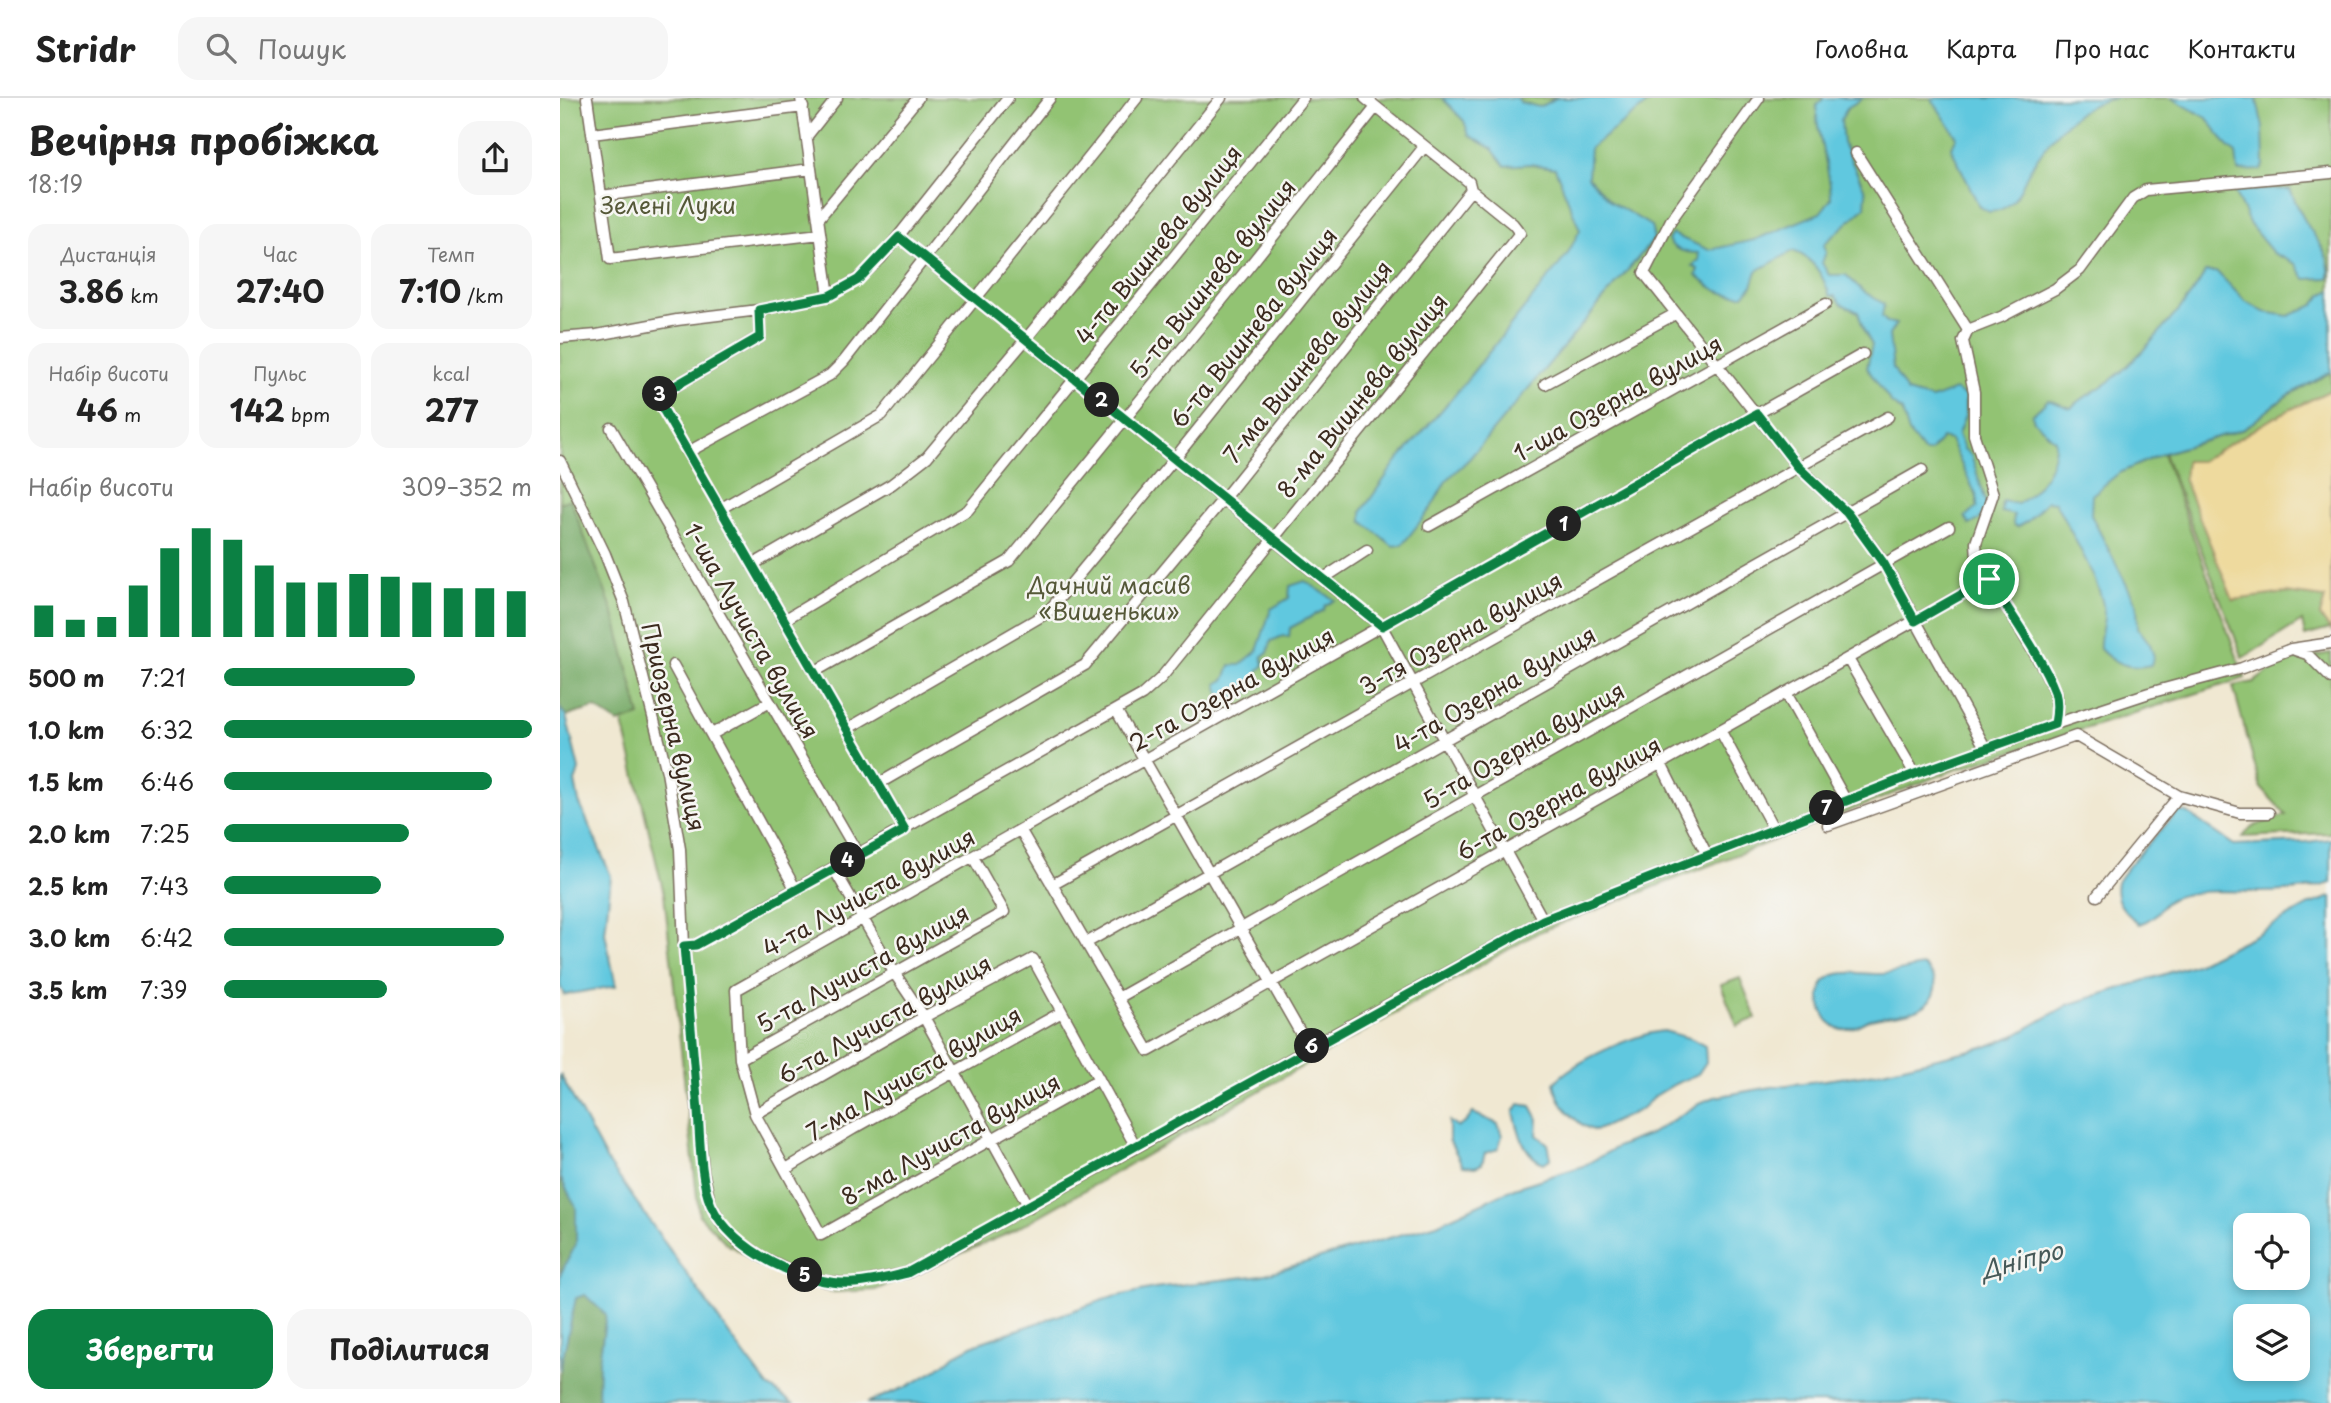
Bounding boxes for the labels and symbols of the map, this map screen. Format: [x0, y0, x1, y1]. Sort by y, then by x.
street label: 4-та Вишнева вулиця [1066, 136, 1250, 352]
street label: 5-та Вишнева вулиця [1120, 171, 1304, 385]
park label: Зелені Луки [600, 187, 736, 222]
street label: 6-та Вишнева вулиця [1161, 219, 1345, 435]
street label: 7-ма Вишнева вулиця [1214, 252, 1400, 470]
street label: 8-ма Вишнева вулиця [1268, 285, 1456, 505]
street label: 1-ша Озерна вулиця [1506, 326, 1728, 470]
pin: 3 [642, 376, 678, 412]
pin: 2 [1084, 382, 1120, 418]
pin: 1 [1546, 506, 1581, 542]
street label: 1-ша Лучиста вулиця [676, 516, 829, 745]
pin [1959, 549, 2019, 609]
street label: 3-тя Озерна вулиця [1352, 562, 1568, 703]
park label: Дачний масив «Вишеньки» [1027, 567, 1190, 628]
street label: 4-та Озерна вулиця [1387, 616, 1602, 761]
street label: 2-га Озерна вулиця [1122, 618, 1340, 760]
street label: Приозерна вулиця [633, 619, 716, 834]
street label: 5-та Озерна вулиця [1416, 672, 1631, 817]
street label: 6-та Озерна вулиця [1449, 727, 1667, 869]
pin: 7 [1810, 790, 1844, 826]
street label: 4-та Лучиста вулиця [758, 823, 980, 963]
pin: 4 [830, 842, 866, 878]
street label: 5-та Лучиста вулиця [750, 895, 975, 1041]
street label: 6-та Лучиста вулиця [771, 945, 998, 1092]
street label: 7-ма Лучиста вулиця [799, 997, 1027, 1149]
pin: 6 [1294, 1028, 1330, 1063]
street label: 8-ма Лучиста вулиця [834, 1064, 1066, 1214]
water label: Дніпро [1974, 1230, 2068, 1288]
pin: 5 [788, 1258, 822, 1292]

